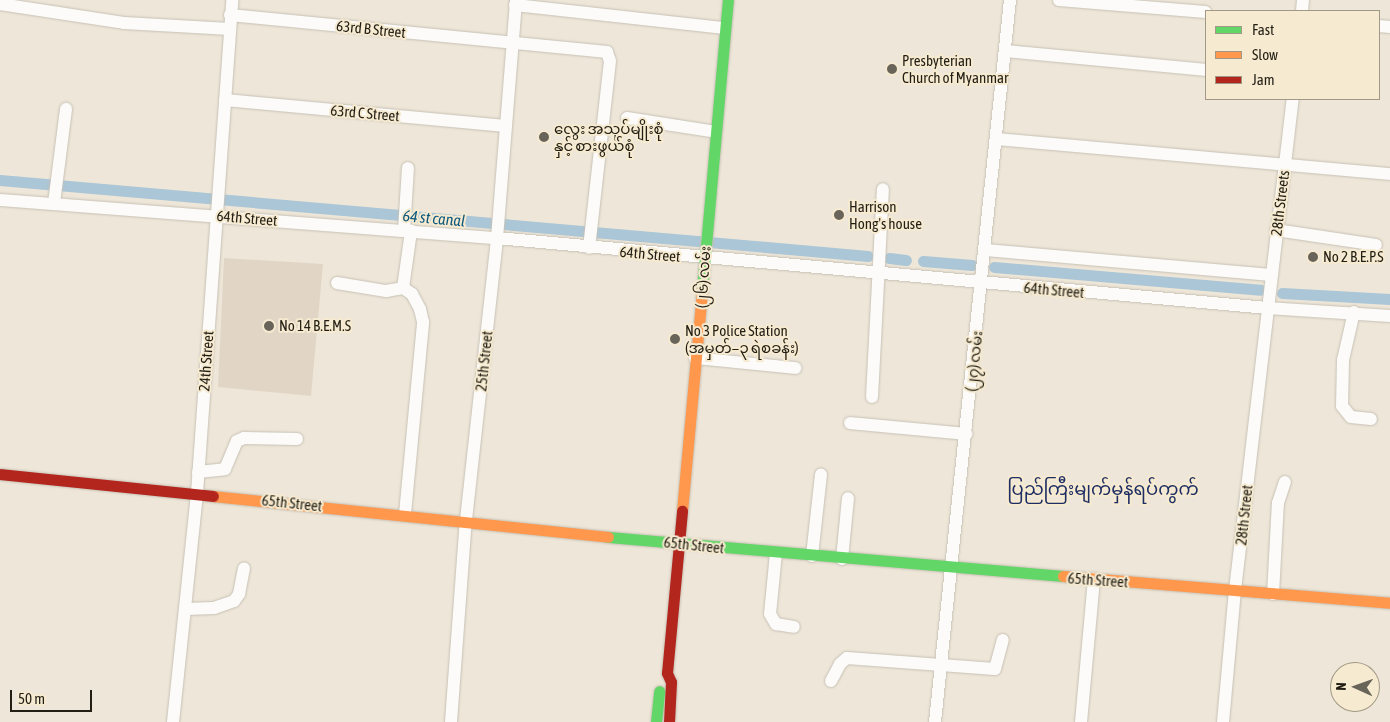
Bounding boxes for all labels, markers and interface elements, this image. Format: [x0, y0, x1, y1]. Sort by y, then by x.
legend [1205, 10, 1380, 100]
street label: 63rd B Street [335, 16, 407, 42]
text: Fast [1252, 21, 1274, 38]
text: Slow [1252, 46, 1278, 63]
place label: Presbyterian Church of Myanmar [902, 51, 1008, 86]
marker: Presbyterian Church of Myanmar [886, 63, 898, 75]
text: Jam [1252, 71, 1275, 88]
street label: 63rd C Street [330, 101, 400, 125]
place label: လွေး အသုပ်မျိုးစုံ နှင့် စားဖွယ်စုံ [554, 119, 664, 154]
marker: လွေး အသုပ်မျိုးစုံ နှင့် စားဖွယ်စုံ [538, 131, 550, 143]
street label: 28th Streets [1267, 169, 1293, 237]
place label: Harrison Hong's house [849, 197, 922, 232]
street label: 64th Street [216, 206, 278, 230]
water label: 64 st canal [402, 206, 466, 230]
marker: Harrison Hong's house [833, 209, 845, 221]
street label: 64th Street [619, 242, 681, 266]
street label: (၂၆) လမ်း [692, 245, 714, 309]
place label: No 2 B.E.P.S [1323, 248, 1384, 266]
marker: No 2 B.E.P.S [1307, 251, 1319, 263]
street label: 64th Street [1023, 278, 1085, 302]
place label: No 14 B.E.M.S [279, 317, 351, 335]
marker: No 14 B.E.M.S [263, 320, 275, 332]
place label: No 3 Police Station (အမှတ်−၃ ရဲစခန်း) [685, 321, 799, 356]
street label: 24th Street [195, 330, 217, 392]
street label: 25th Street [472, 330, 496, 392]
street label: (၂၇) လမ်း [962, 330, 986, 392]
marker: No 3 Police Station (အမှတ်−၃ ရဲစခန်း) [669, 333, 681, 345]
district label: ပြည်ကြီးမျက်မှန်ရပ်ကွက် [1007, 478, 1199, 500]
street label: 28th Street [1232, 484, 1256, 546]
street label: 65th Street [261, 491, 323, 515]
street label: 65th Street [663, 533, 725, 557]
street label: 65th Street [1067, 569, 1129, 591]
north arrow [1330, 662, 1380, 712]
scale bar [12, 680, 95, 712]
text: N [1333, 682, 1349, 691]
text: 50 m [18, 690, 45, 707]

